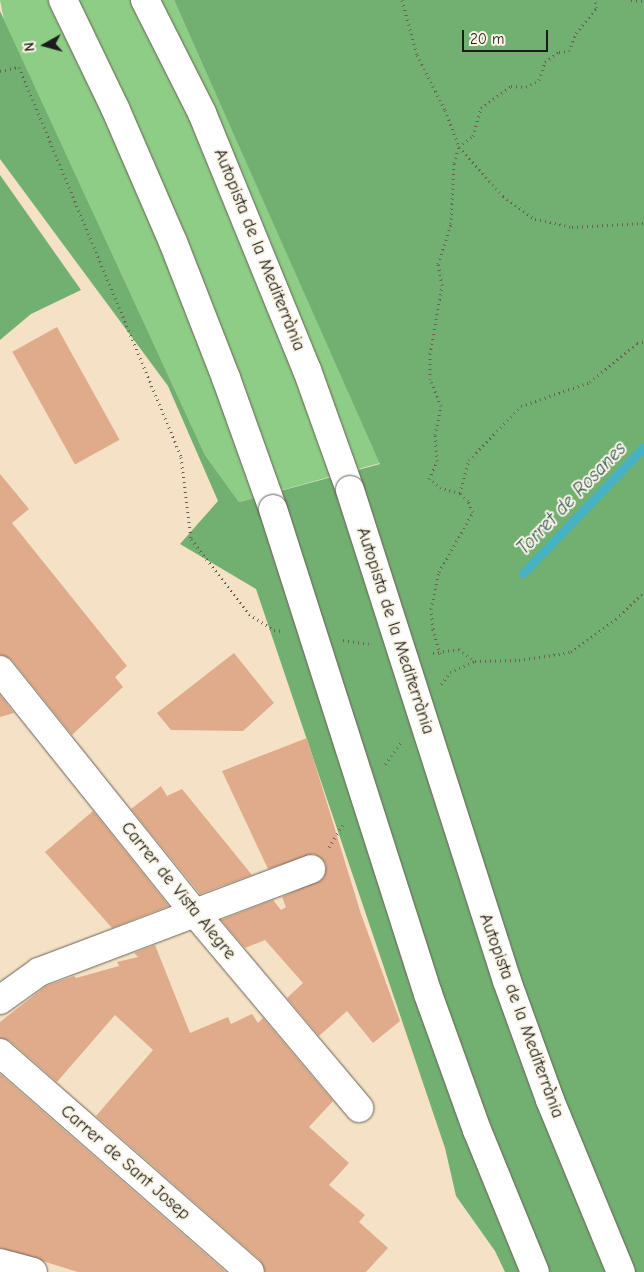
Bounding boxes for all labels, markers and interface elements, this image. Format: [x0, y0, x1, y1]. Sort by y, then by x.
north arrow [20, 20, 70, 70]
scale bar [464, 20, 550, 52]
text: 20 m [470, 30, 504, 48]
text: N [21, 41, 39, 52]
street label: Autopista de la Mediterrània [208, 146, 310, 354]
water label: Torret de Rosanes [512, 438, 632, 560]
street label: Autopista de la Mediterrània [351, 525, 439, 737]
street label: Carrer de Vista Alegre [116, 818, 240, 964]
street label: Autopista de la Mediterrània [474, 911, 568, 1121]
street label: Carrer de Sant Josep [56, 1101, 194, 1225]

